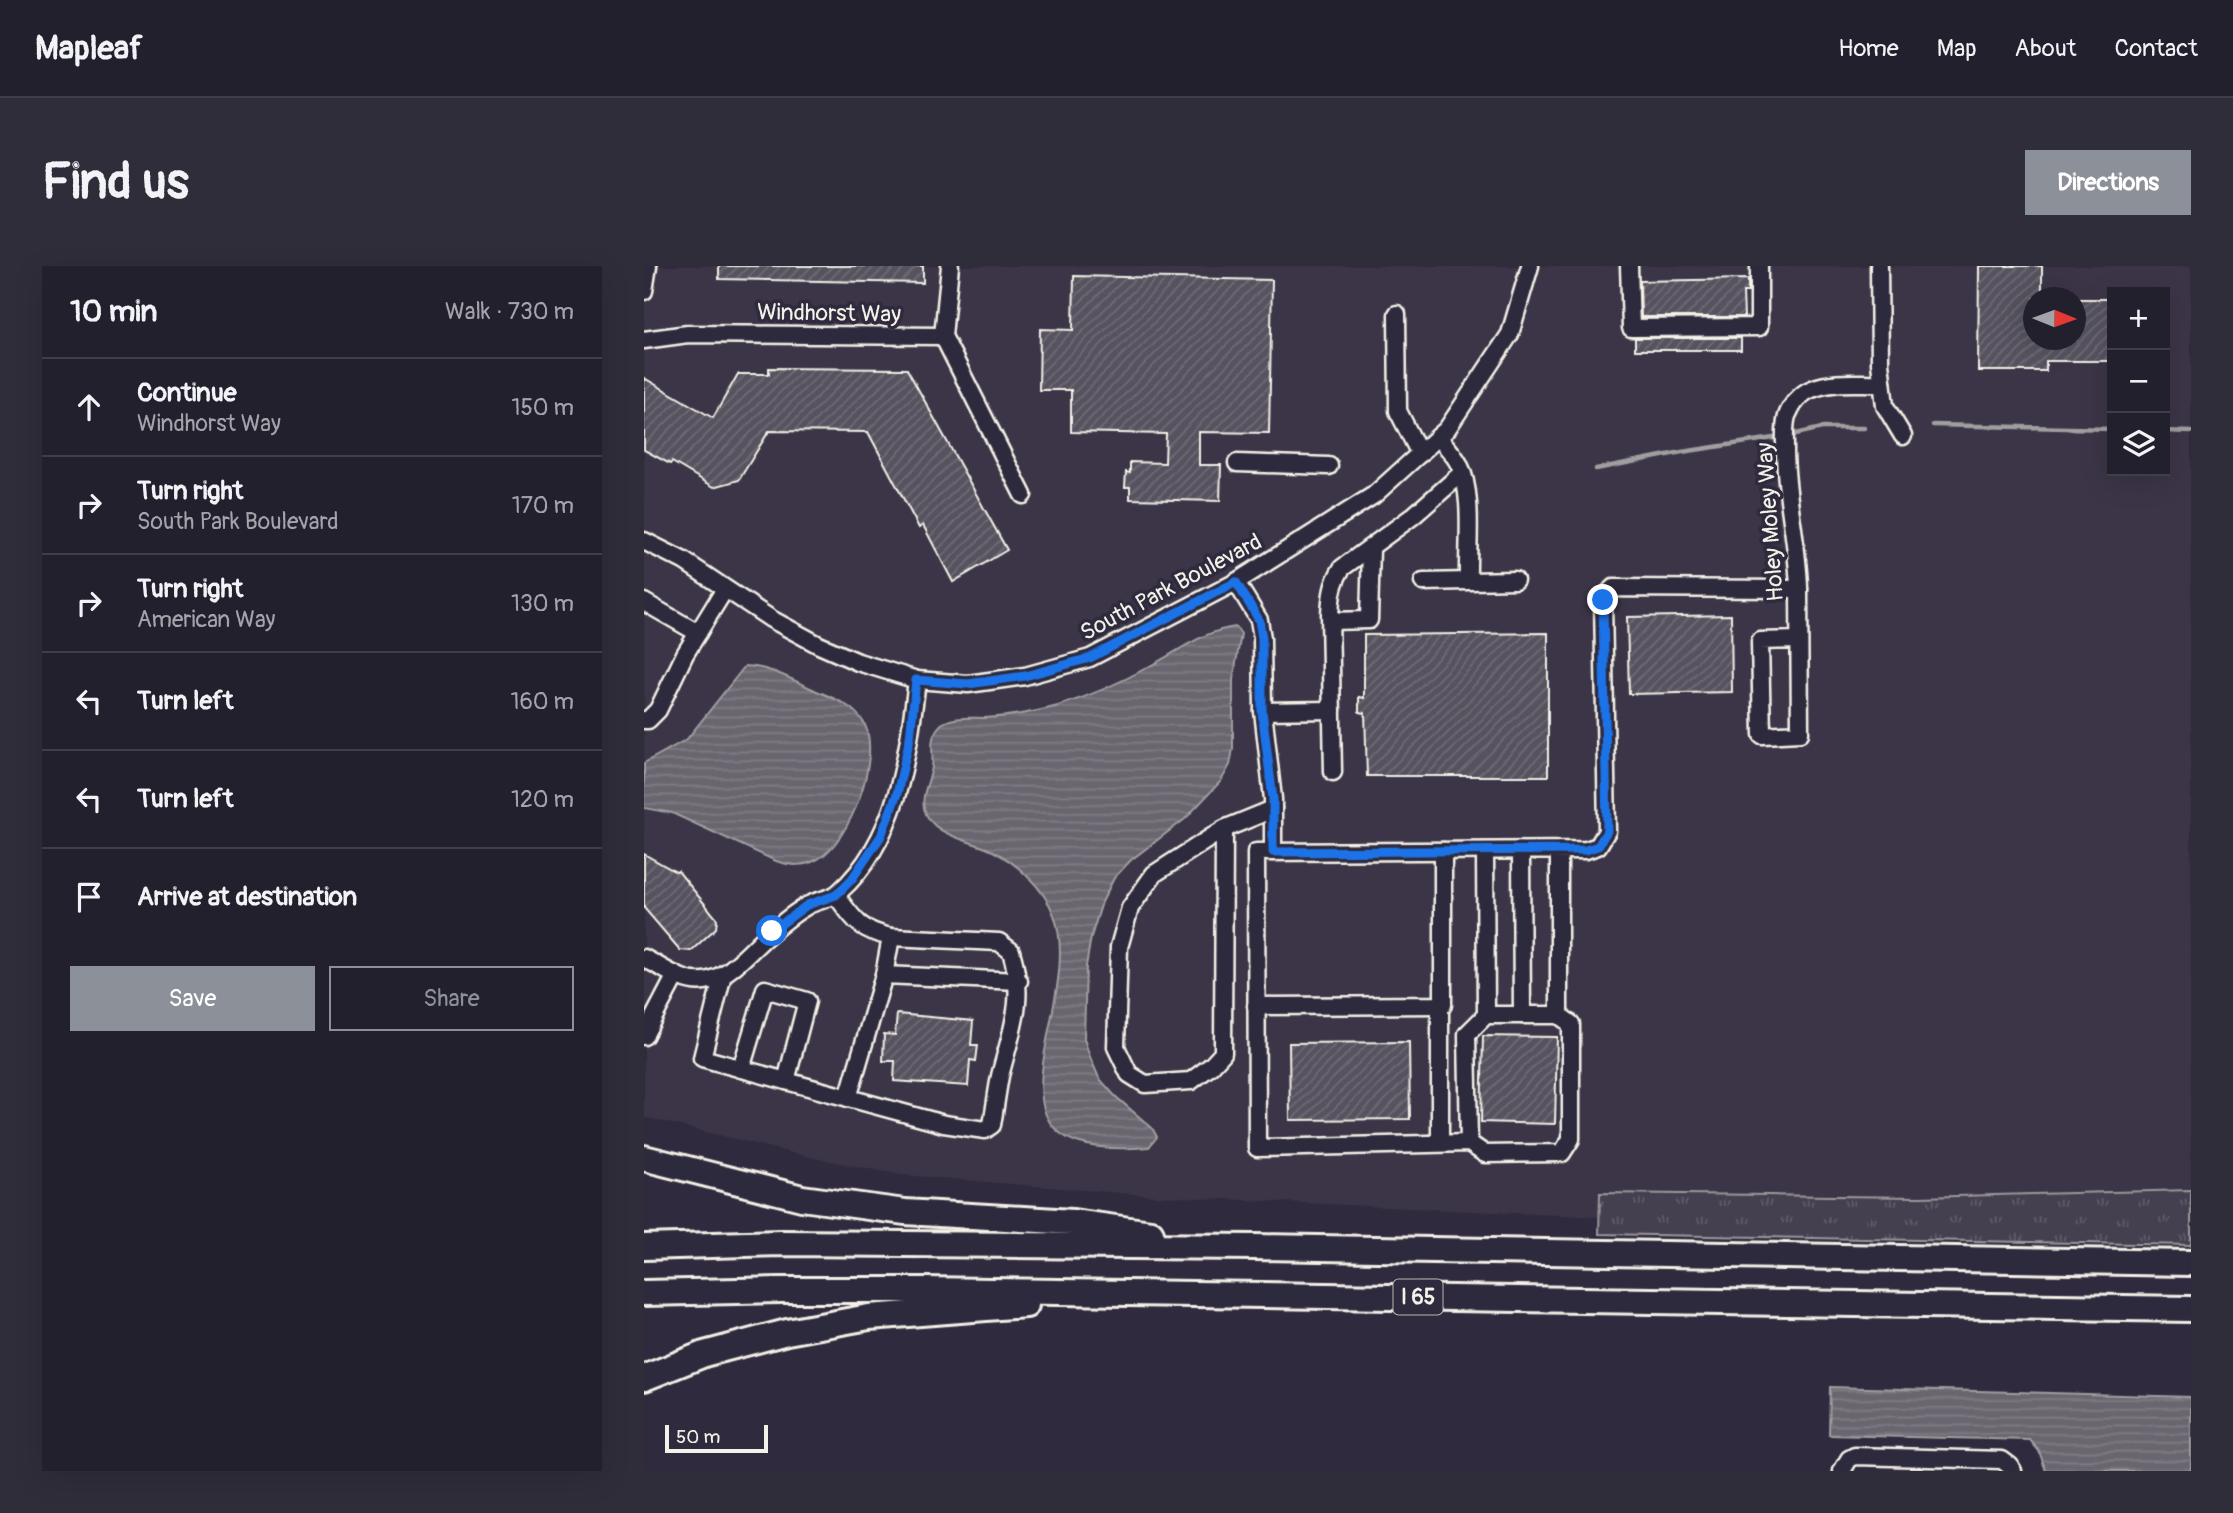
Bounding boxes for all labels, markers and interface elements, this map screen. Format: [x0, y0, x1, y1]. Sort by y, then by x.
text: Mapleaf [35, 28, 143, 69]
text: Home [1838, 34, 1899, 63]
text: Map [1937, 34, 1977, 63]
text: About [2015, 34, 2077, 63]
text: Contact [2115, 34, 2198, 63]
button: Directions [2025, 150, 2191, 215]
text: Find us [42, 152, 189, 213]
north arrow [2023, 287, 2086, 350]
map controls [2107, 287, 2170, 476]
button: + [2107, 287, 2170, 350]
text: 10 min [70, 293, 157, 330]
text: Walk · 730 m [445, 297, 574, 326]
street label: Windhorst Way [757, 297, 901, 329]
button: − [2107, 350, 2170, 413]
text: Continue [137, 377, 237, 409]
icon: ahead [70, 388, 108, 426]
text: 150 m [511, 393, 574, 422]
text: Windhorst Way [137, 409, 281, 438]
button: layers [2107, 413, 2170, 476]
street label: Holey Moley Way [1750, 441, 1790, 602]
text: Turn right [137, 475, 243, 507]
icon: right [70, 486, 108, 524]
text: 170 m [512, 491, 574, 520]
text: South Park Boulevard [137, 507, 338, 536]
street label: South Park Boulevard [1075, 527, 1267, 647]
text: Turn right [137, 573, 243, 605]
icon: right [70, 584, 108, 622]
route end [1587, 584, 1618, 615]
text: 130 m [511, 589, 574, 618]
text: American Way [137, 605, 275, 634]
icon: left [70, 682, 108, 720]
text: Turn left [137, 685, 233, 717]
text: 160 m [510, 687, 574, 716]
icon: left [70, 780, 108, 818]
text: Turn left [137, 783, 233, 815]
text: 120 m [511, 785, 574, 814]
icon: arrive [70, 878, 108, 916]
text: Arrive at destination [137, 881, 357, 913]
route start [756, 915, 787, 946]
button: Save [70, 966, 315, 1031]
button: Share [329, 966, 574, 1031]
road number: I 65 [1394, 1280, 1442, 1314]
scale bar [665, 1422, 768, 1454]
text: 50 m [676, 1425, 720, 1449]

